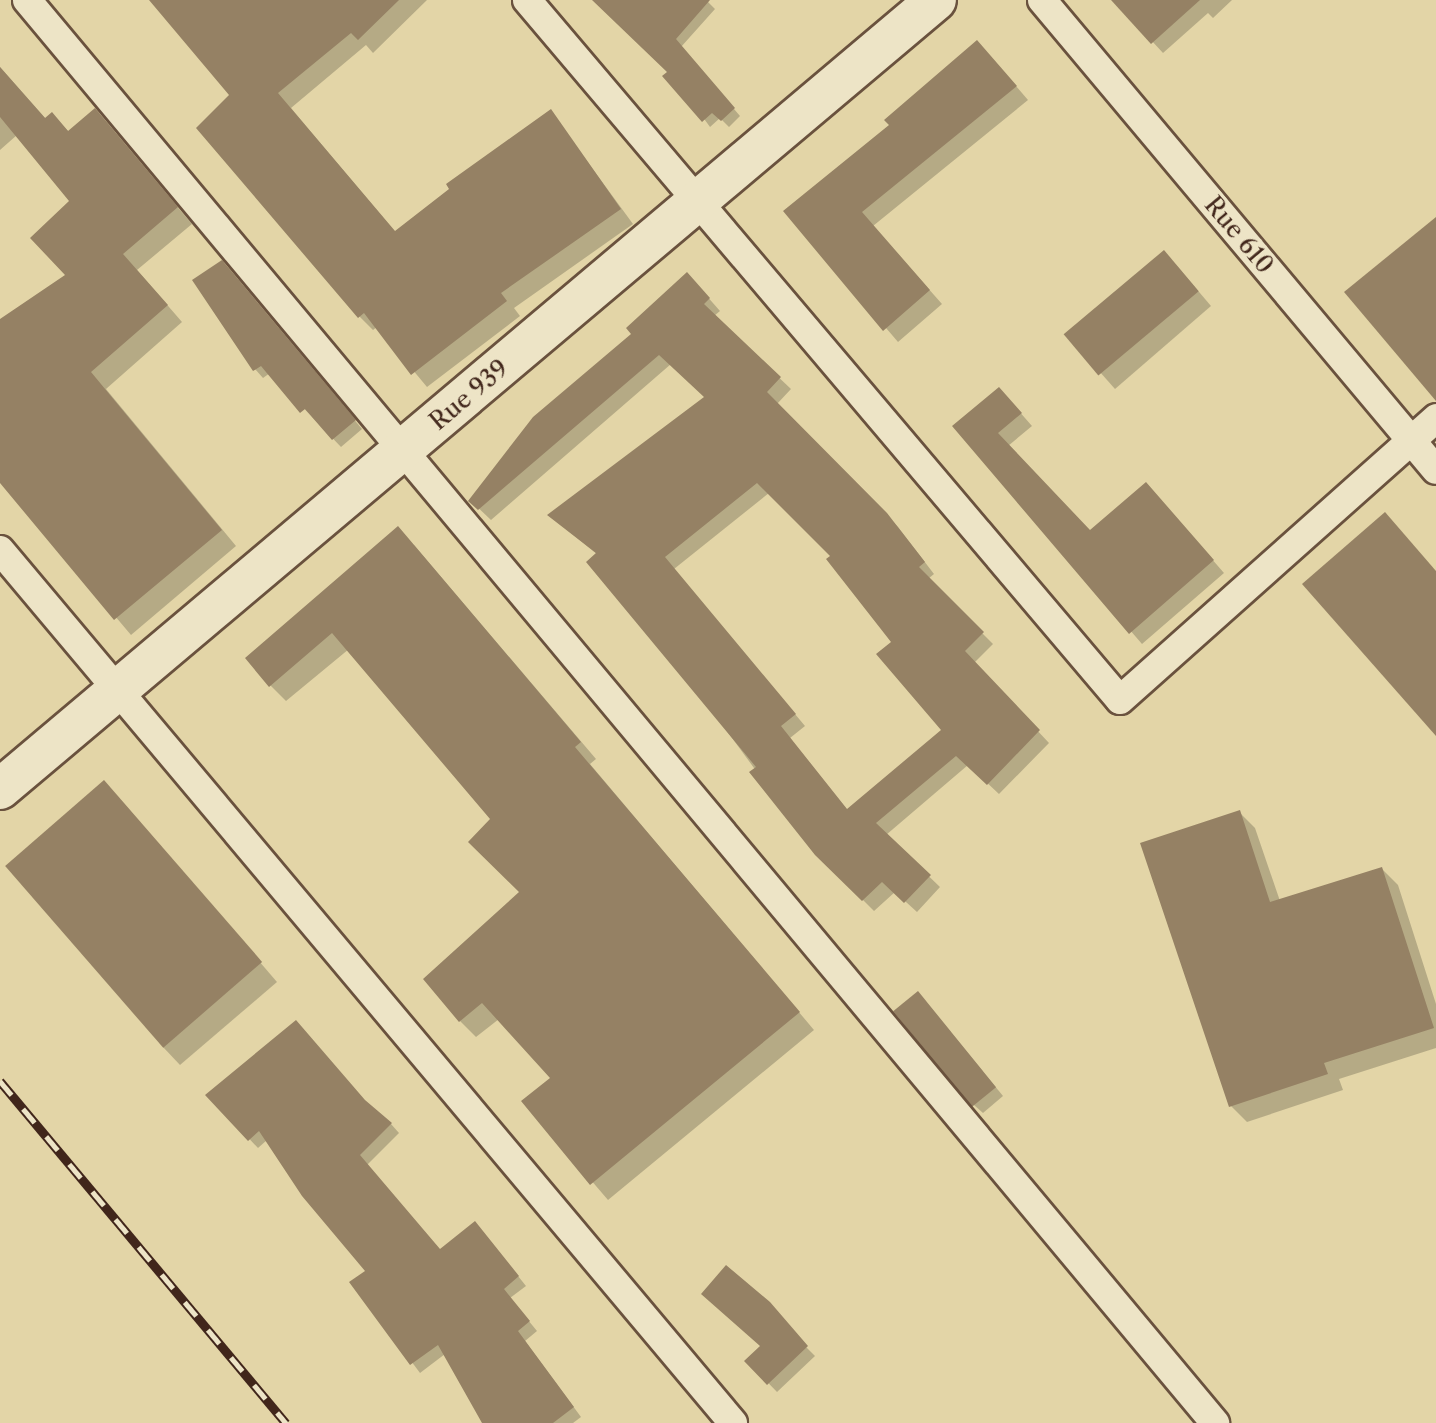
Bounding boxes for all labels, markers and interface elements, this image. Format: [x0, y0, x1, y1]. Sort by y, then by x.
street label: Rue 610 [1199, 191, 1279, 279]
street label: Rue 939 [424, 354, 514, 436]

